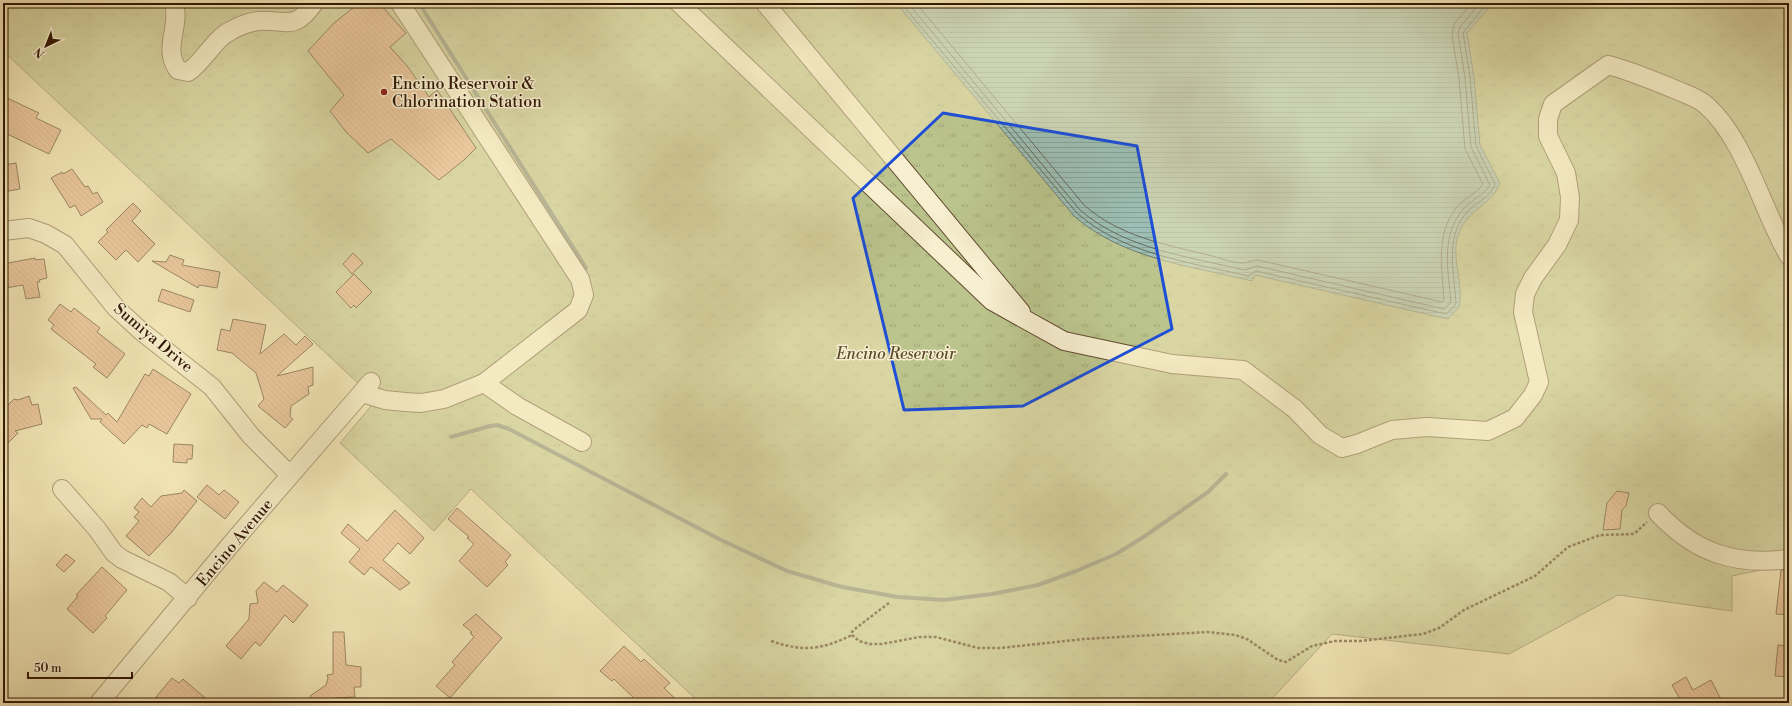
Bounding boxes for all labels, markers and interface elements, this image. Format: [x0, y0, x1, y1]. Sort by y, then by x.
north arrow [26, 26, 66, 66]
text: N [32, 44, 48, 61]
place label: Encino Reservoir & Chlorination Station [392, 74, 542, 112]
marker: Encino Reservoir & Chlorination Station [379, 87, 389, 97]
street label: Sumiya Drive [110, 299, 197, 377]
park label: Encino Reservoir [835, 344, 957, 364]
street label: Encino Avenue [192, 495, 277, 591]
scale bar [28, 654, 132, 680]
text: 50 m [34, 661, 62, 676]

